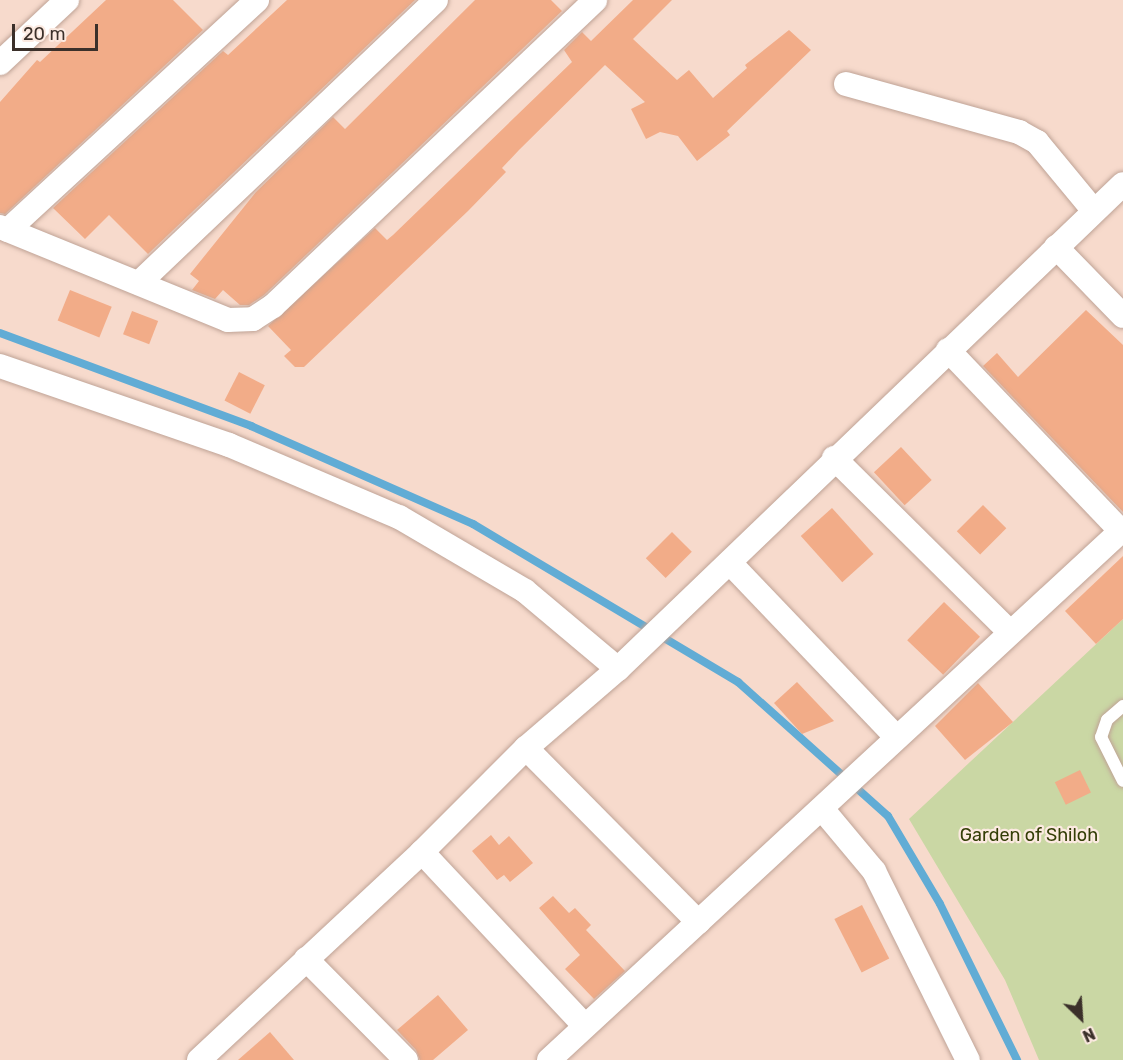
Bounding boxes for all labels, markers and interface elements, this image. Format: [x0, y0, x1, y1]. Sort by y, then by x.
scale bar [15, 12, 100, 50]
text: 20 m [23, 23, 65, 45]
park label: Garden of Shiloh [960, 824, 1098, 846]
north arrow [1051, 988, 1111, 1048]
text: N [1080, 1024, 1098, 1046]

